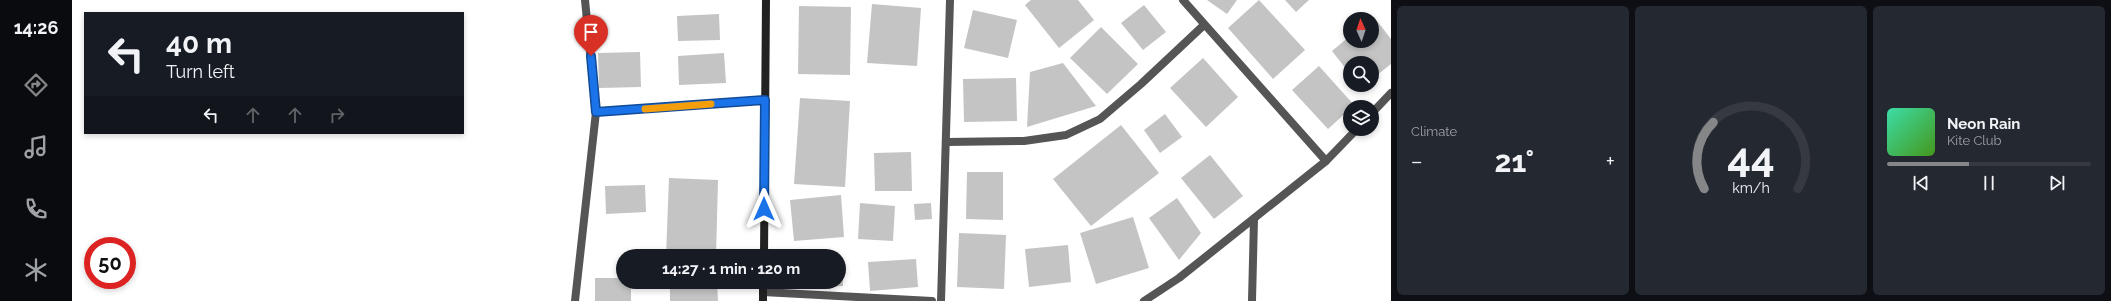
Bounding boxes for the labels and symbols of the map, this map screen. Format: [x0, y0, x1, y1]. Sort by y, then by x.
north arrow [1343, 12, 1379, 48]
pin [574, 15, 608, 56]
position arrow [743, 188, 785, 230]
speed limit sign: 50 [84, 237, 136, 289]

